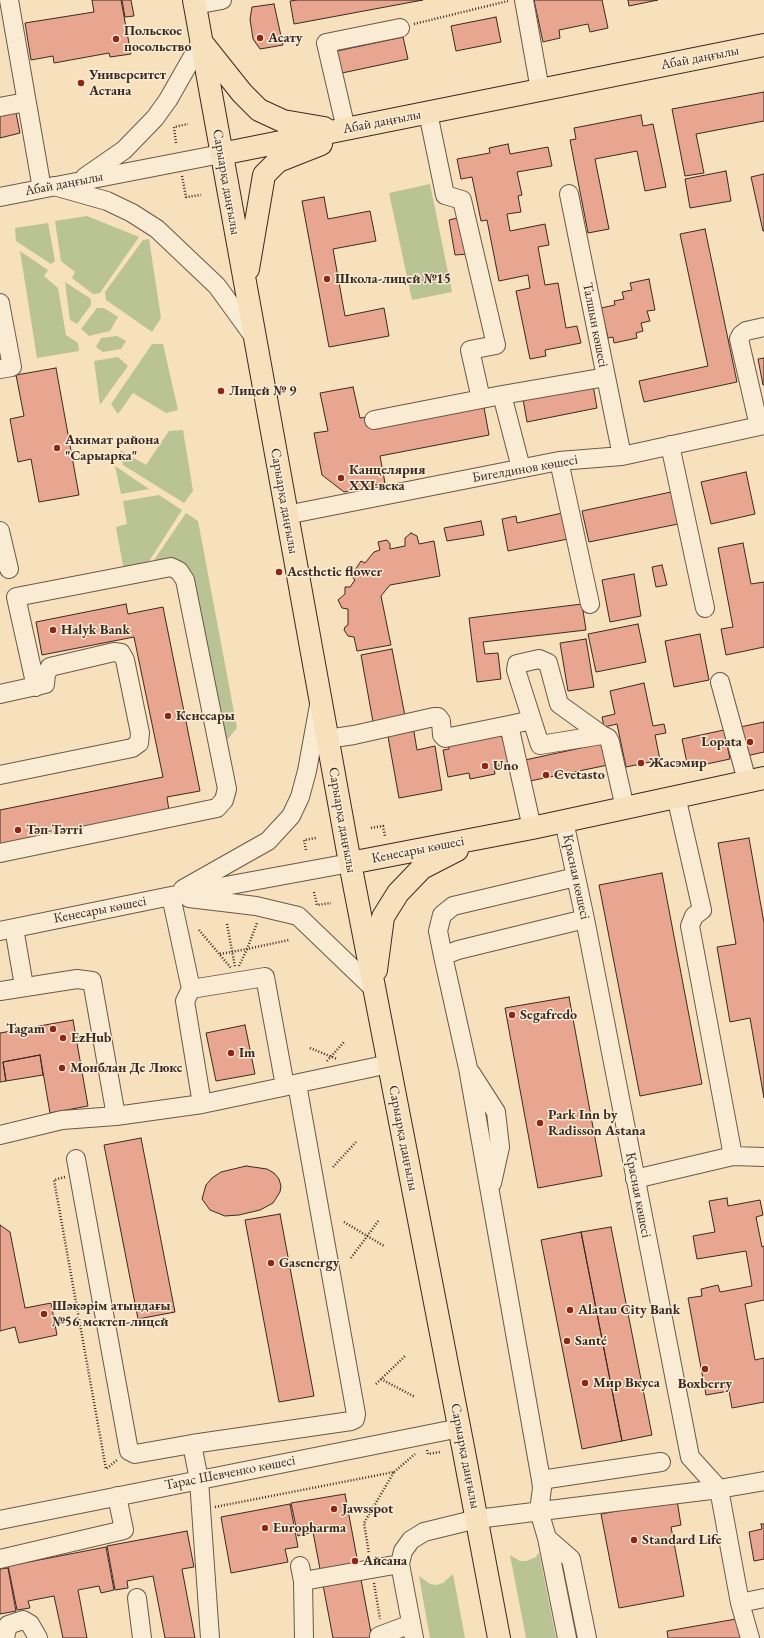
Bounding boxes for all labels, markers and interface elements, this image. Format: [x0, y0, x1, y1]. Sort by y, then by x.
place label: Польское посольство [124, 23, 191, 56]
place label: Асату [268, 30, 302, 46]
marker: Асату [255, 33, 265, 43]
marker: Польское посольство [111, 34, 121, 44]
street label: Абай даңғылы [659, 42, 741, 74]
place label: Университет Астана [89, 67, 166, 100]
marker: Университет Астана [76, 78, 86, 88]
street label: Абай даңғылы [341, 106, 423, 138]
street label: Сарыарқа даңғылы [208, 128, 244, 236]
street label: Абай даңғылы [23, 168, 105, 200]
place label: Школа-лицей №15 [335, 271, 451, 287]
marker: Школа-лицей №15 [322, 274, 332, 284]
street label: Талшын көшесі [579, 281, 611, 369]
place label: Лицей № 9 [229, 383, 296, 399]
marker: Лицей № 9 [216, 386, 226, 396]
place label: Акимат района "Сарыарка" [65, 432, 159, 464]
marker: Акимат района "Сарыарка" [52, 443, 62, 453]
street label: Сарыарқа даңғылы [266, 447, 302, 555]
street label: Бигелдинов көшесі [471, 451, 579, 487]
place label: Канцелярия XXI века [349, 462, 425, 494]
marker: Канцелярия XXI века [336, 473, 346, 483]
place label: Aesthetic flower [287, 564, 382, 580]
marker: Aesthetic flower [274, 567, 284, 577]
place label: Halyk Bank [61, 622, 130, 638]
marker: Halyk Bank [48, 625, 58, 635]
place label: Кенесары [176, 708, 235, 724]
marker: Кенесары [163, 711, 173, 721]
place label: Lopata [701, 734, 742, 750]
marker: Lopata [745, 737, 755, 747]
place label: Жасэмир [649, 755, 707, 771]
place label: Uno [493, 758, 518, 774]
marker: Жасэмир [636, 758, 646, 768]
marker: Uno [480, 761, 490, 771]
street label: Сарыарқа даңғылы [324, 766, 360, 874]
place label: Cvetasto [554, 767, 605, 783]
marker: Cvetasto [541, 770, 551, 780]
place label: Тәп-Тәтті [26, 822, 83, 838]
marker: Тәп-Тәтті [13, 825, 23, 835]
street label: Кенесары көшесі [370, 833, 466, 867]
street label: Красная көшесі [559, 833, 593, 921]
street label: Кенесары көшесі [52, 893, 148, 927]
place label: Segafredo [520, 1007, 577, 1023]
marker: Segafredo [507, 1010, 517, 1020]
place label: Tagam [6, 1021, 45, 1037]
marker: Tagam [48, 1024, 58, 1034]
place label: EzHub [71, 1030, 111, 1046]
marker: EzHub [58, 1033, 68, 1043]
place label: Im [239, 1045, 255, 1061]
marker: Im [226, 1048, 236, 1058]
place label: Монблан Де Люкс [70, 1060, 183, 1076]
marker: Монблан Де Люкс [57, 1063, 67, 1073]
street label: Сарыарқа даңғылы [385, 1084, 421, 1192]
place label: Park Inn by Radisson Astana [548, 1107, 646, 1140]
marker: Park Inn by Radisson Astana [535, 1118, 545, 1128]
street label: Красная көшесі [621, 1151, 655, 1239]
place label: Gasenergy [279, 1255, 339, 1271]
marker: Gasenergy [266, 1258, 276, 1268]
place label: Шәкәрім атындағы №56 мектеп-лицей [52, 1298, 171, 1330]
place label: Alatau City Bank [578, 1302, 680, 1318]
marker: Alatau City Bank [565, 1305, 575, 1315]
marker: Шәкәрім атындағы №56 мектеп-лицей [39, 1309, 49, 1319]
place label: Santé [575, 1333, 607, 1349]
marker: Santé [562, 1336, 572, 1346]
marker: Boxberry [700, 1364, 710, 1374]
place label: Мир Вкуса [593, 1375, 660, 1391]
place label: Boxberry [678, 1376, 732, 1392]
marker: Мир Вкуса [580, 1378, 590, 1388]
street label: Сарыарқа даңғылы [447, 1402, 483, 1510]
street label: Тарас Шевченко көшесі [163, 1452, 297, 1494]
place label: Jawsspot [342, 1501, 393, 1517]
marker: Jawsspot [329, 1504, 339, 1514]
place label: Europharma [273, 1520, 346, 1536]
marker: Europharma [260, 1523, 270, 1533]
place label: Standard Life [642, 1532, 722, 1548]
marker: Standard Life [629, 1535, 639, 1545]
place label: Айсана [363, 1553, 407, 1569]
marker: Айсана [350, 1556, 360, 1566]

